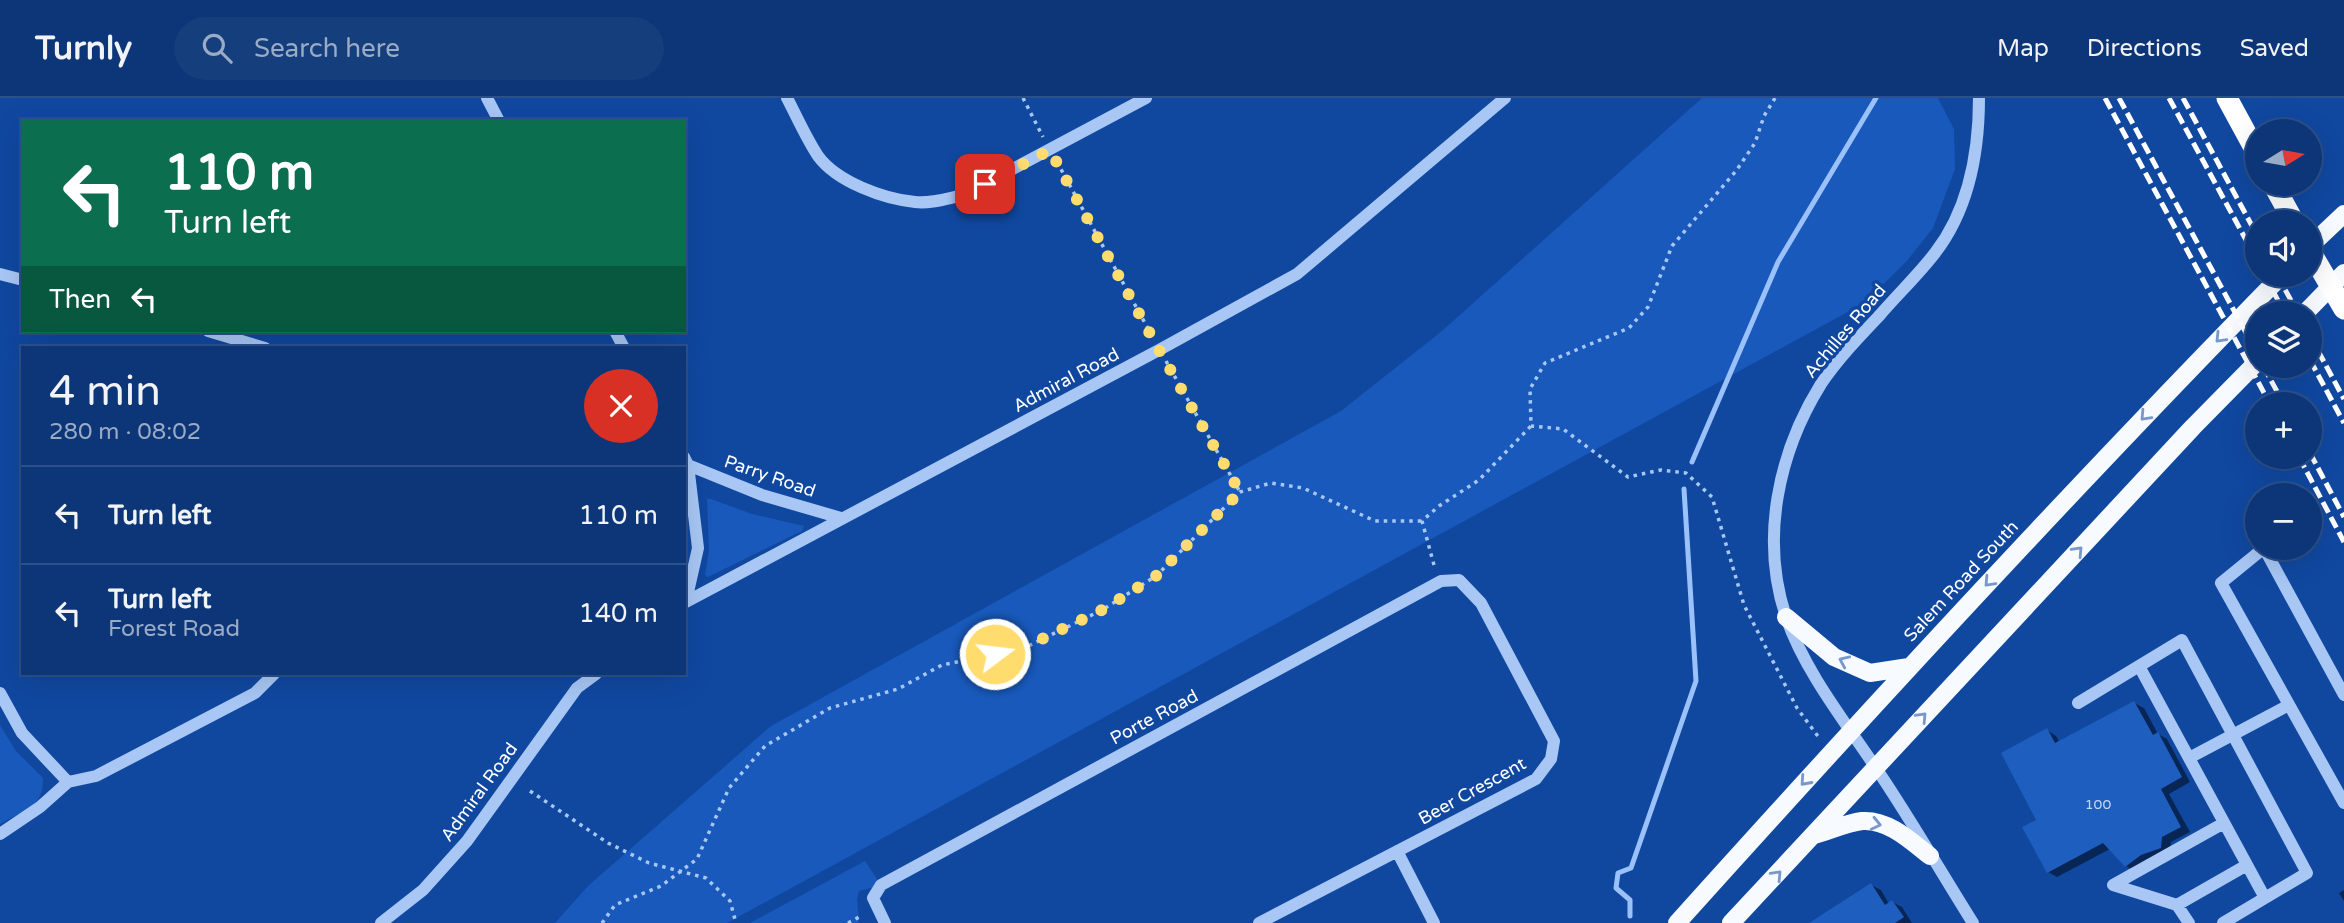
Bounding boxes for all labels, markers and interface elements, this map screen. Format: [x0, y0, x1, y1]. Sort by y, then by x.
search box [174, 17, 664, 80]
text: Turnly [35, 29, 132, 68]
icon: search [198, 29, 236, 67]
text: Search here [254, 33, 400, 64]
text: Map [1997, 34, 2049, 63]
text: Directions [2087, 34, 2202, 63]
text: Saved [2240, 34, 2309, 63]
north arrow [2245, 119, 2322, 196]
map controls [2245, 119, 2322, 560]
text: 110 m [164, 144, 314, 203]
icon: left [49, 147, 140, 238]
pin [955, 154, 1015, 214]
icon: arrive [966, 165, 1004, 203]
text: Turn left [164, 204, 291, 242]
button: sound [2245, 210, 2322, 287]
icon: left [125, 280, 163, 318]
street label: Achilles Road [1799, 280, 1891, 382]
text: Then [49, 284, 111, 315]
button: layers [2245, 301, 2322, 378]
one-way arrow [2215, 330, 2228, 343]
street label: Admiral Road [1009, 343, 1123, 417]
text: 4 min [49, 366, 161, 417]
button: close [584, 369, 658, 443]
button: + [2245, 392, 2322, 469]
one-way arrow [2141, 408, 2153, 421]
text: 280 m · 08:02 [49, 418, 201, 446]
street label: Parry Road [721, 450, 819, 502]
button: − [2245, 483, 2322, 560]
icon: left [49, 496, 87, 534]
text: Turn left [108, 500, 211, 531]
text: 110 m [578, 500, 658, 531]
street label: Salem Road South [1899, 516, 2023, 646]
one-way arrow [2069, 546, 2082, 559]
one-way arrow [1985, 574, 1998, 587]
text: Turn left [108, 584, 211, 615]
icon: left [49, 594, 87, 632]
text: 140 m [578, 598, 658, 629]
text: Forest Road [108, 615, 240, 643]
position arrow [958, 617, 1032, 691]
one-way arrow [1839, 655, 1851, 669]
street label: Porte Road [1106, 685, 1202, 749]
one-way arrow [1914, 712, 1927, 725]
street label: Admiral Road [436, 738, 522, 846]
street label: Beer Crescent [1414, 752, 1530, 830]
one-way arrow [1801, 773, 1813, 786]
house number: 100 [2085, 796, 2111, 813]
one-way arrow [1869, 816, 1881, 830]
one-way arrow [1768, 870, 1781, 883]

